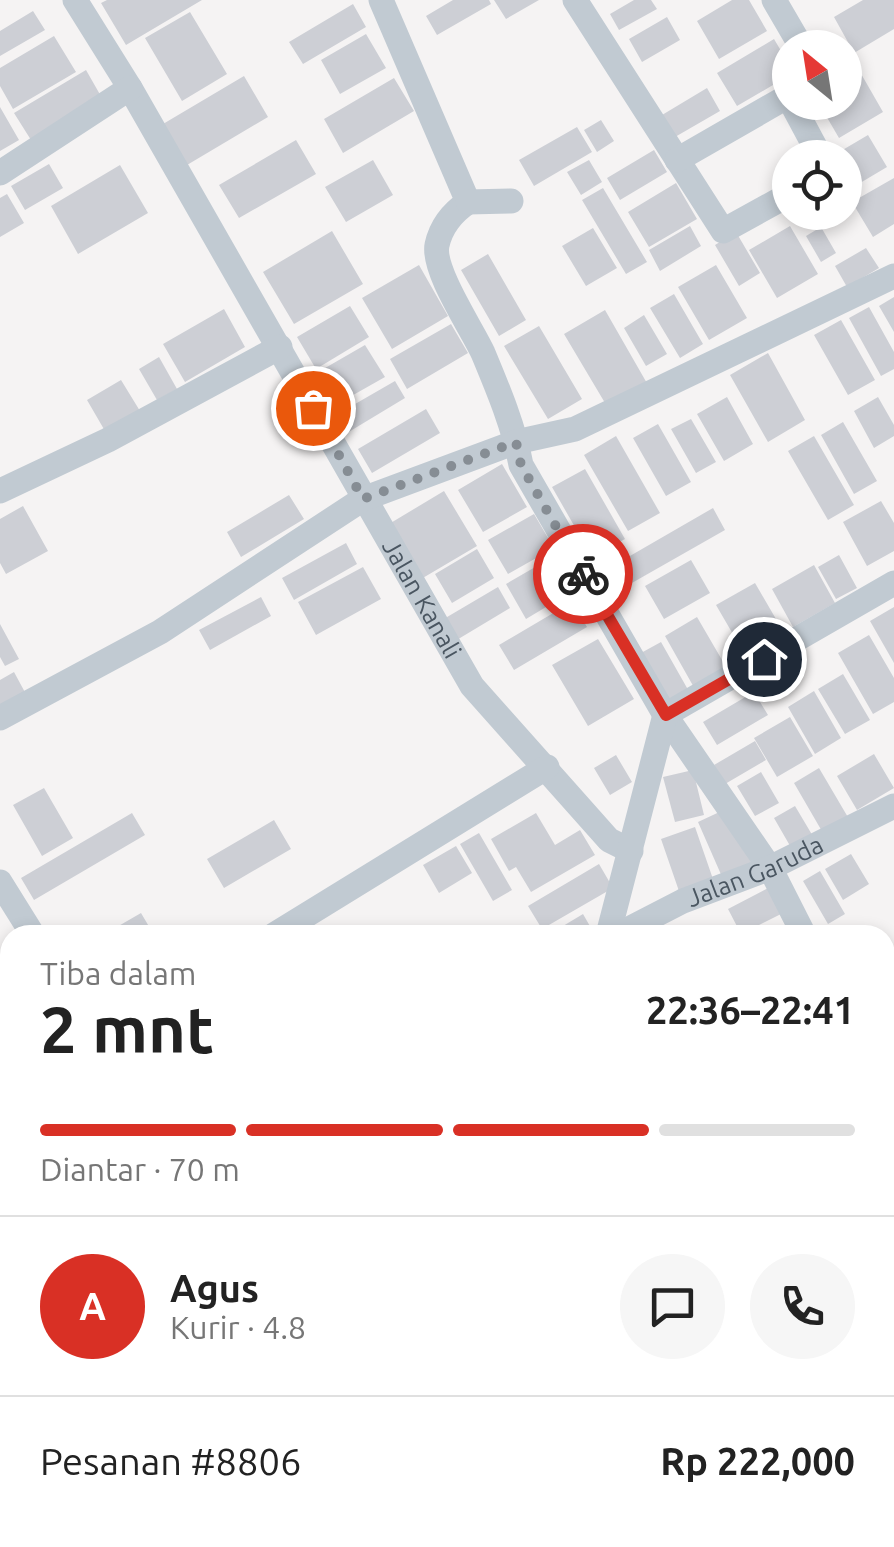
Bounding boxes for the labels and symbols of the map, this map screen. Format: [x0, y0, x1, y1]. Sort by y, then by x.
north arrow [772, 30, 862, 120]
pin [271, 366, 356, 451]
courier [533, 524, 633, 624]
street label: Jalan Kanali [377, 534, 467, 663]
pin [722, 617, 807, 702]
street label: Jalan Garuda [683, 830, 828, 912]

